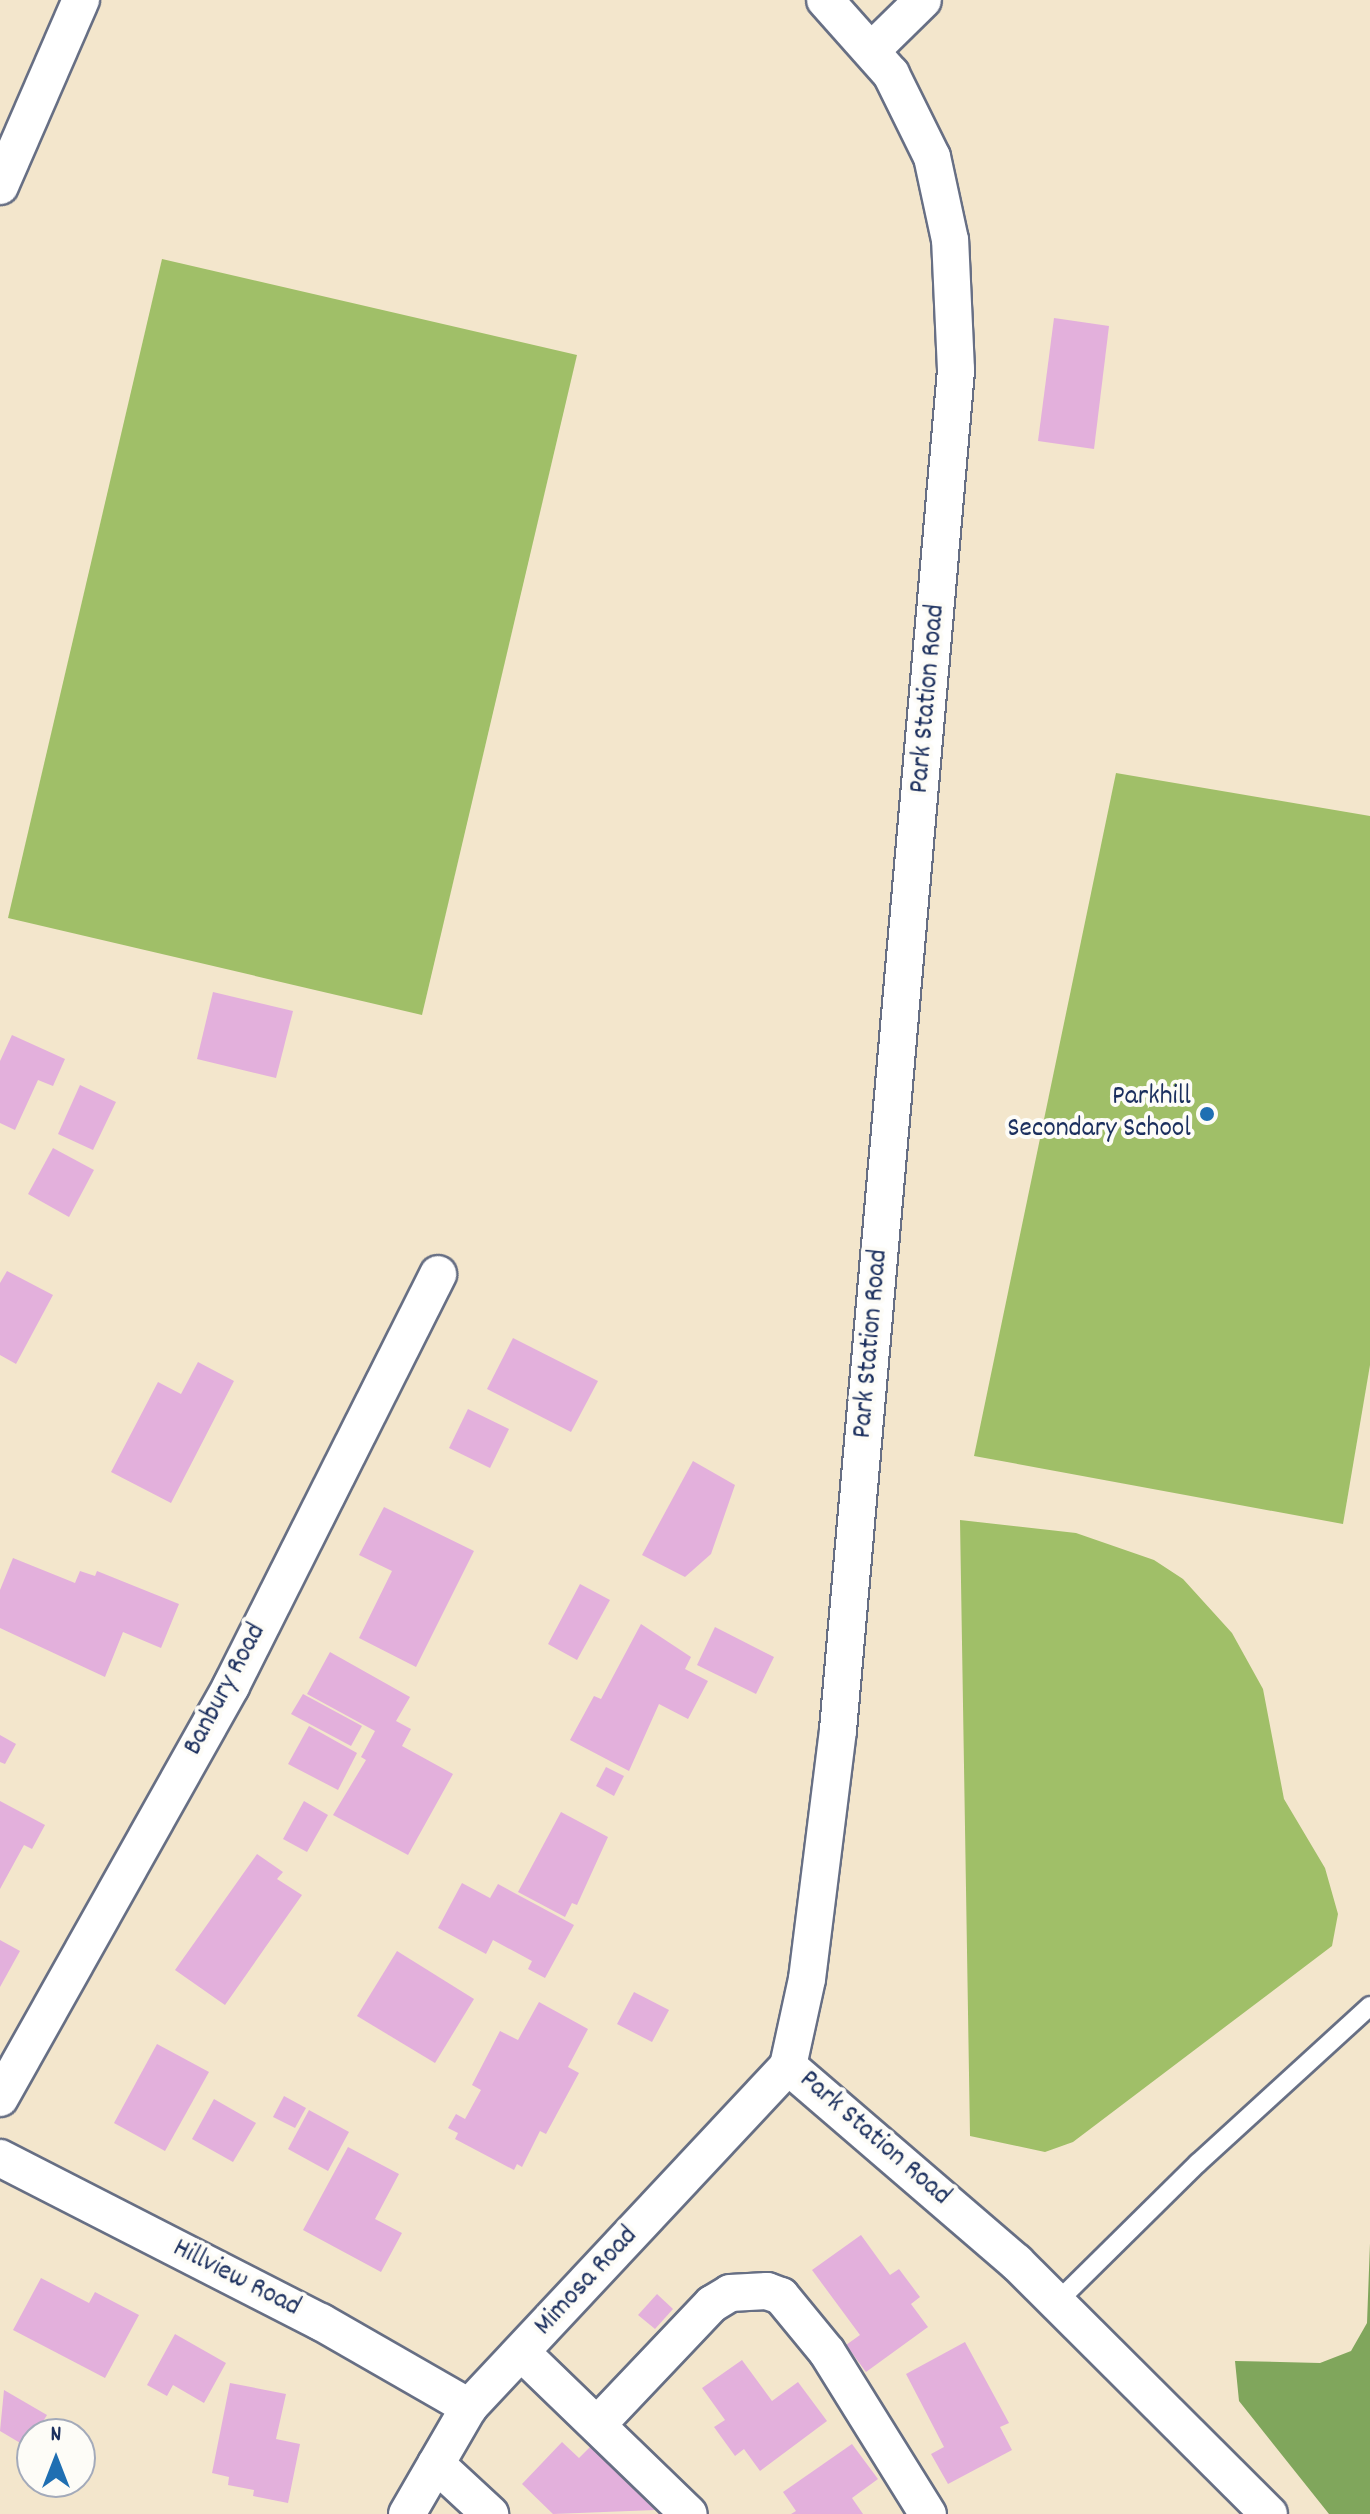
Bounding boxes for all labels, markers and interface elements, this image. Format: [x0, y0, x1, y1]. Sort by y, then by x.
street label: Park Station Road [904, 603, 954, 795]
place label: Parkhill Secondary School [1007, 1081, 1191, 1147]
marker: Parkhill Secondary School [1198, 1105, 1216, 1123]
street label: Park Station Road [847, 1248, 897, 1440]
street label: Banbury Road [177, 1619, 275, 1761]
street label: Park Station Road [791, 2064, 957, 2214]
street label: Mimosa Road [528, 2220, 646, 2344]
street label: Hillview Road [167, 2233, 305, 2325]
north arrow [16, 2418, 96, 2498]
text: N [51, 2420, 61, 2451]

